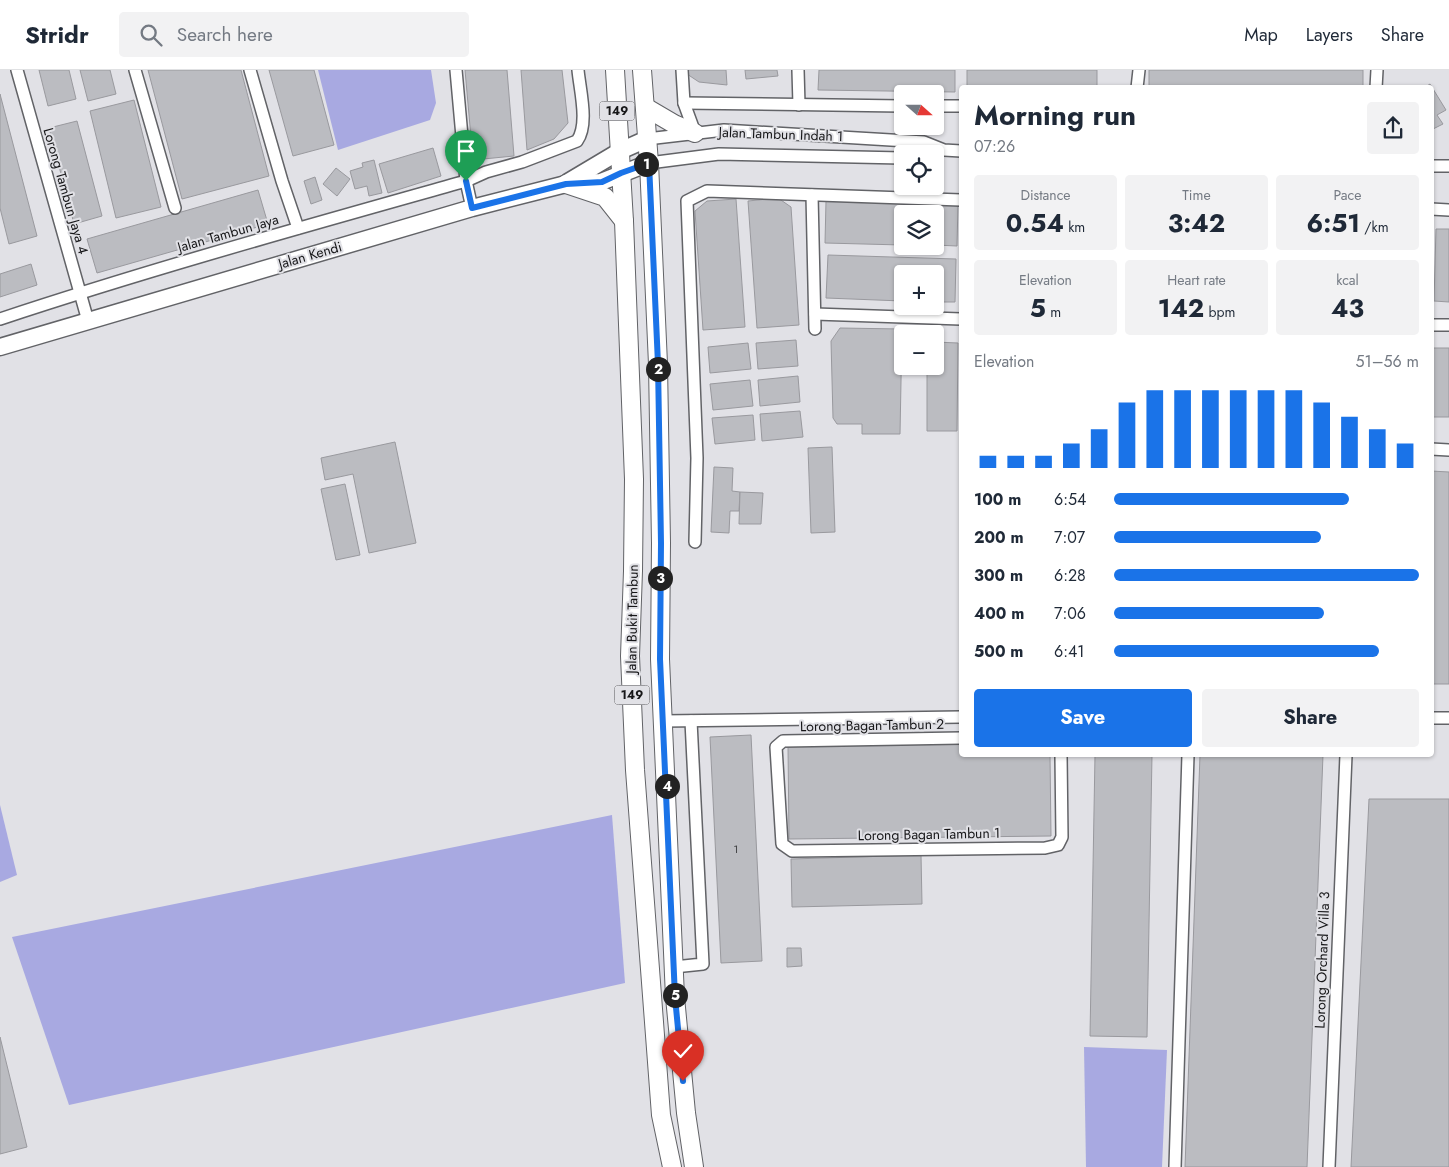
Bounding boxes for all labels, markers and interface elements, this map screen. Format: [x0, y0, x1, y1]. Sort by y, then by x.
search box [119, 12, 469, 57]
text: Stridr [25, 17, 89, 52]
icon: search [137, 21, 165, 49]
text: Search here [177, 21, 273, 48]
text: Map [1244, 22, 1278, 48]
text: Layers [1306, 22, 1353, 48]
text: Share [1381, 22, 1424, 48]
north arrow [894, 85, 944, 135]
map controls [894, 85, 944, 375]
text: Morning run [974, 95, 1136, 136]
road number: 149 [600, 101, 634, 120]
button: share [1367, 102, 1419, 154]
street label: Jalan Tambun Indah 1 [716, 122, 844, 146]
street label: Lorong Tambun Jaya 4 [38, 125, 94, 257]
pin [445, 130, 487, 181]
text: 07:26 [974, 135, 1015, 158]
icon: arrive [452, 137, 480, 165]
button: locate [894, 145, 944, 195]
pin: 1 [634, 152, 658, 176]
text: 1 [643, 154, 650, 174]
text: Distance [1020, 185, 1071, 205]
text: Time [1182, 185, 1211, 205]
text: Pace [1334, 185, 1361, 205]
button: layers [894, 205, 944, 255]
text: 0.54 [1006, 205, 1064, 241]
text: 3:42 [1168, 205, 1225, 241]
text: 6:51 [1306, 205, 1360, 241]
street label: Jalan Tambun Jaya [173, 209, 281, 258]
text: km [1064, 217, 1085, 237]
text: /km [1360, 217, 1389, 237]
street label: Jalan Kendi [274, 236, 344, 274]
button: + [894, 265, 944, 315]
text: Elevation [1019, 270, 1072, 290]
text: Heart rate [1167, 270, 1226, 290]
text: kcal [1336, 270, 1359, 290]
text: 5 [1030, 290, 1046, 326]
text: 142 [1158, 290, 1204, 326]
text: 43 [1331, 290, 1364, 326]
text: m [1046, 302, 1061, 322]
text: bpm [1204, 302, 1235, 322]
button: − [894, 325, 944, 375]
text: Elevation [974, 350, 1034, 373]
text: 51–56 m [1355, 350, 1419, 373]
pin: 2 [646, 356, 670, 382]
text: 2 [654, 359, 663, 379]
text: 100 m [974, 488, 1021, 511]
text: 6:54 [1054, 488, 1086, 511]
text: 200 m [974, 526, 1024, 549]
text: 7:07 [1054, 526, 1085, 549]
street label: Jalan Bukit Tambun [621, 564, 643, 676]
text: 300 m [974, 564, 1023, 587]
text: 6:28 [1054, 564, 1086, 587]
pin: 3 [648, 566, 672, 590]
text: 3 [656, 568, 665, 588]
text: 400 m [974, 602, 1024, 625]
text: 7:06 [1054, 602, 1086, 625]
text: 500 m [974, 640, 1023, 663]
text: 6:41 [1054, 640, 1085, 663]
road number: 149 [614, 686, 650, 704]
button: Save [974, 689, 1192, 747]
button: Share [1202, 689, 1419, 747]
street label: Lorong Bagan Tambun 2 [800, 714, 944, 736]
pin: 4 [654, 774, 680, 798]
text: 4 [663, 776, 672, 796]
street label: Lorong Bagan Tambun 1 [858, 823, 1000, 845]
house number: 1 [734, 841, 738, 857]
street label: Lorong Orchard Villa 3 [1310, 891, 1334, 1029]
pin: 5 [662, 982, 688, 1008]
text: 5 [671, 985, 680, 1005]
pin [662, 1030, 704, 1081]
icon: check [669, 1037, 697, 1065]

